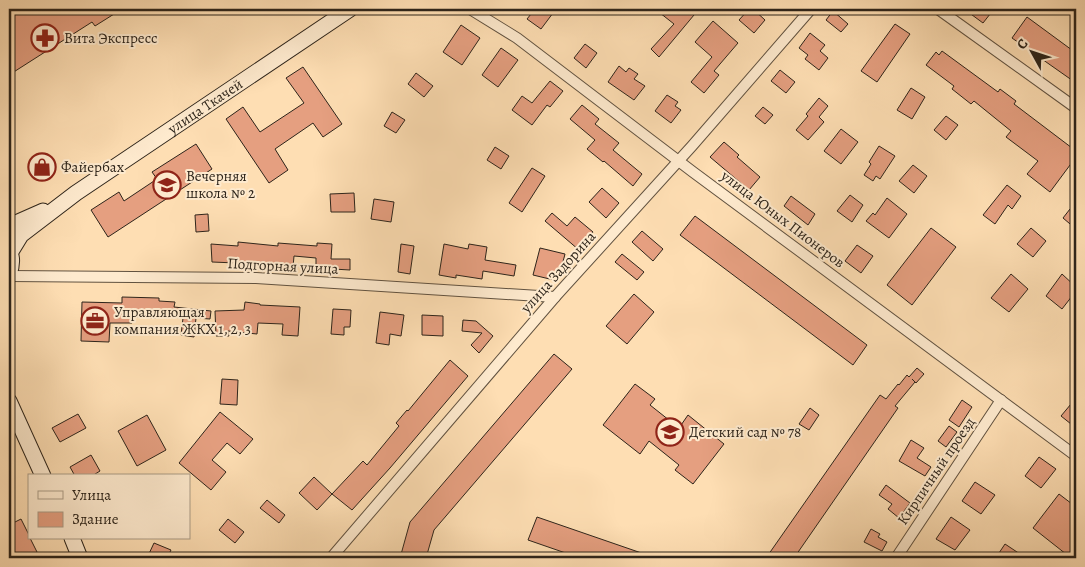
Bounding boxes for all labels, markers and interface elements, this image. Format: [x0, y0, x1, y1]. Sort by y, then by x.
pharmacy icon: Вита Экспресс [30, 23, 60, 53]
place label: Вита Экспресс [64, 28, 157, 48]
north arrow [1008, 28, 1058, 78]
text: С [1012, 34, 1033, 53]
street label: улица Ткачей [163, 74, 247, 139]
shop icon: Файербах [27, 152, 57, 182]
place label: Файербах [61, 157, 125, 177]
street label: улица Юных Пионеров [716, 165, 849, 272]
place label: Вечерняя школа № 2 [186, 166, 255, 203]
school or university icon: Вечерняя школа № 2 [152, 170, 182, 200]
street label: улица Задорина [515, 227, 600, 318]
street label: Подгорная улица [227, 253, 339, 279]
place label: Управляющая компания ЖКХ 1, 2, 3 [114, 302, 251, 339]
office icon: Управляющая компания ЖКХ 1, 2, 3 [80, 306, 110, 336]
street label: Кирпичный проезд [893, 413, 979, 529]
school or university icon: Детский сад № 78 [655, 417, 685, 447]
place label: Детский сад № 78 [689, 422, 801, 442]
legend [28, 474, 190, 540]
text: Улица [72, 485, 111, 505]
text: Здание [72, 509, 119, 529]

